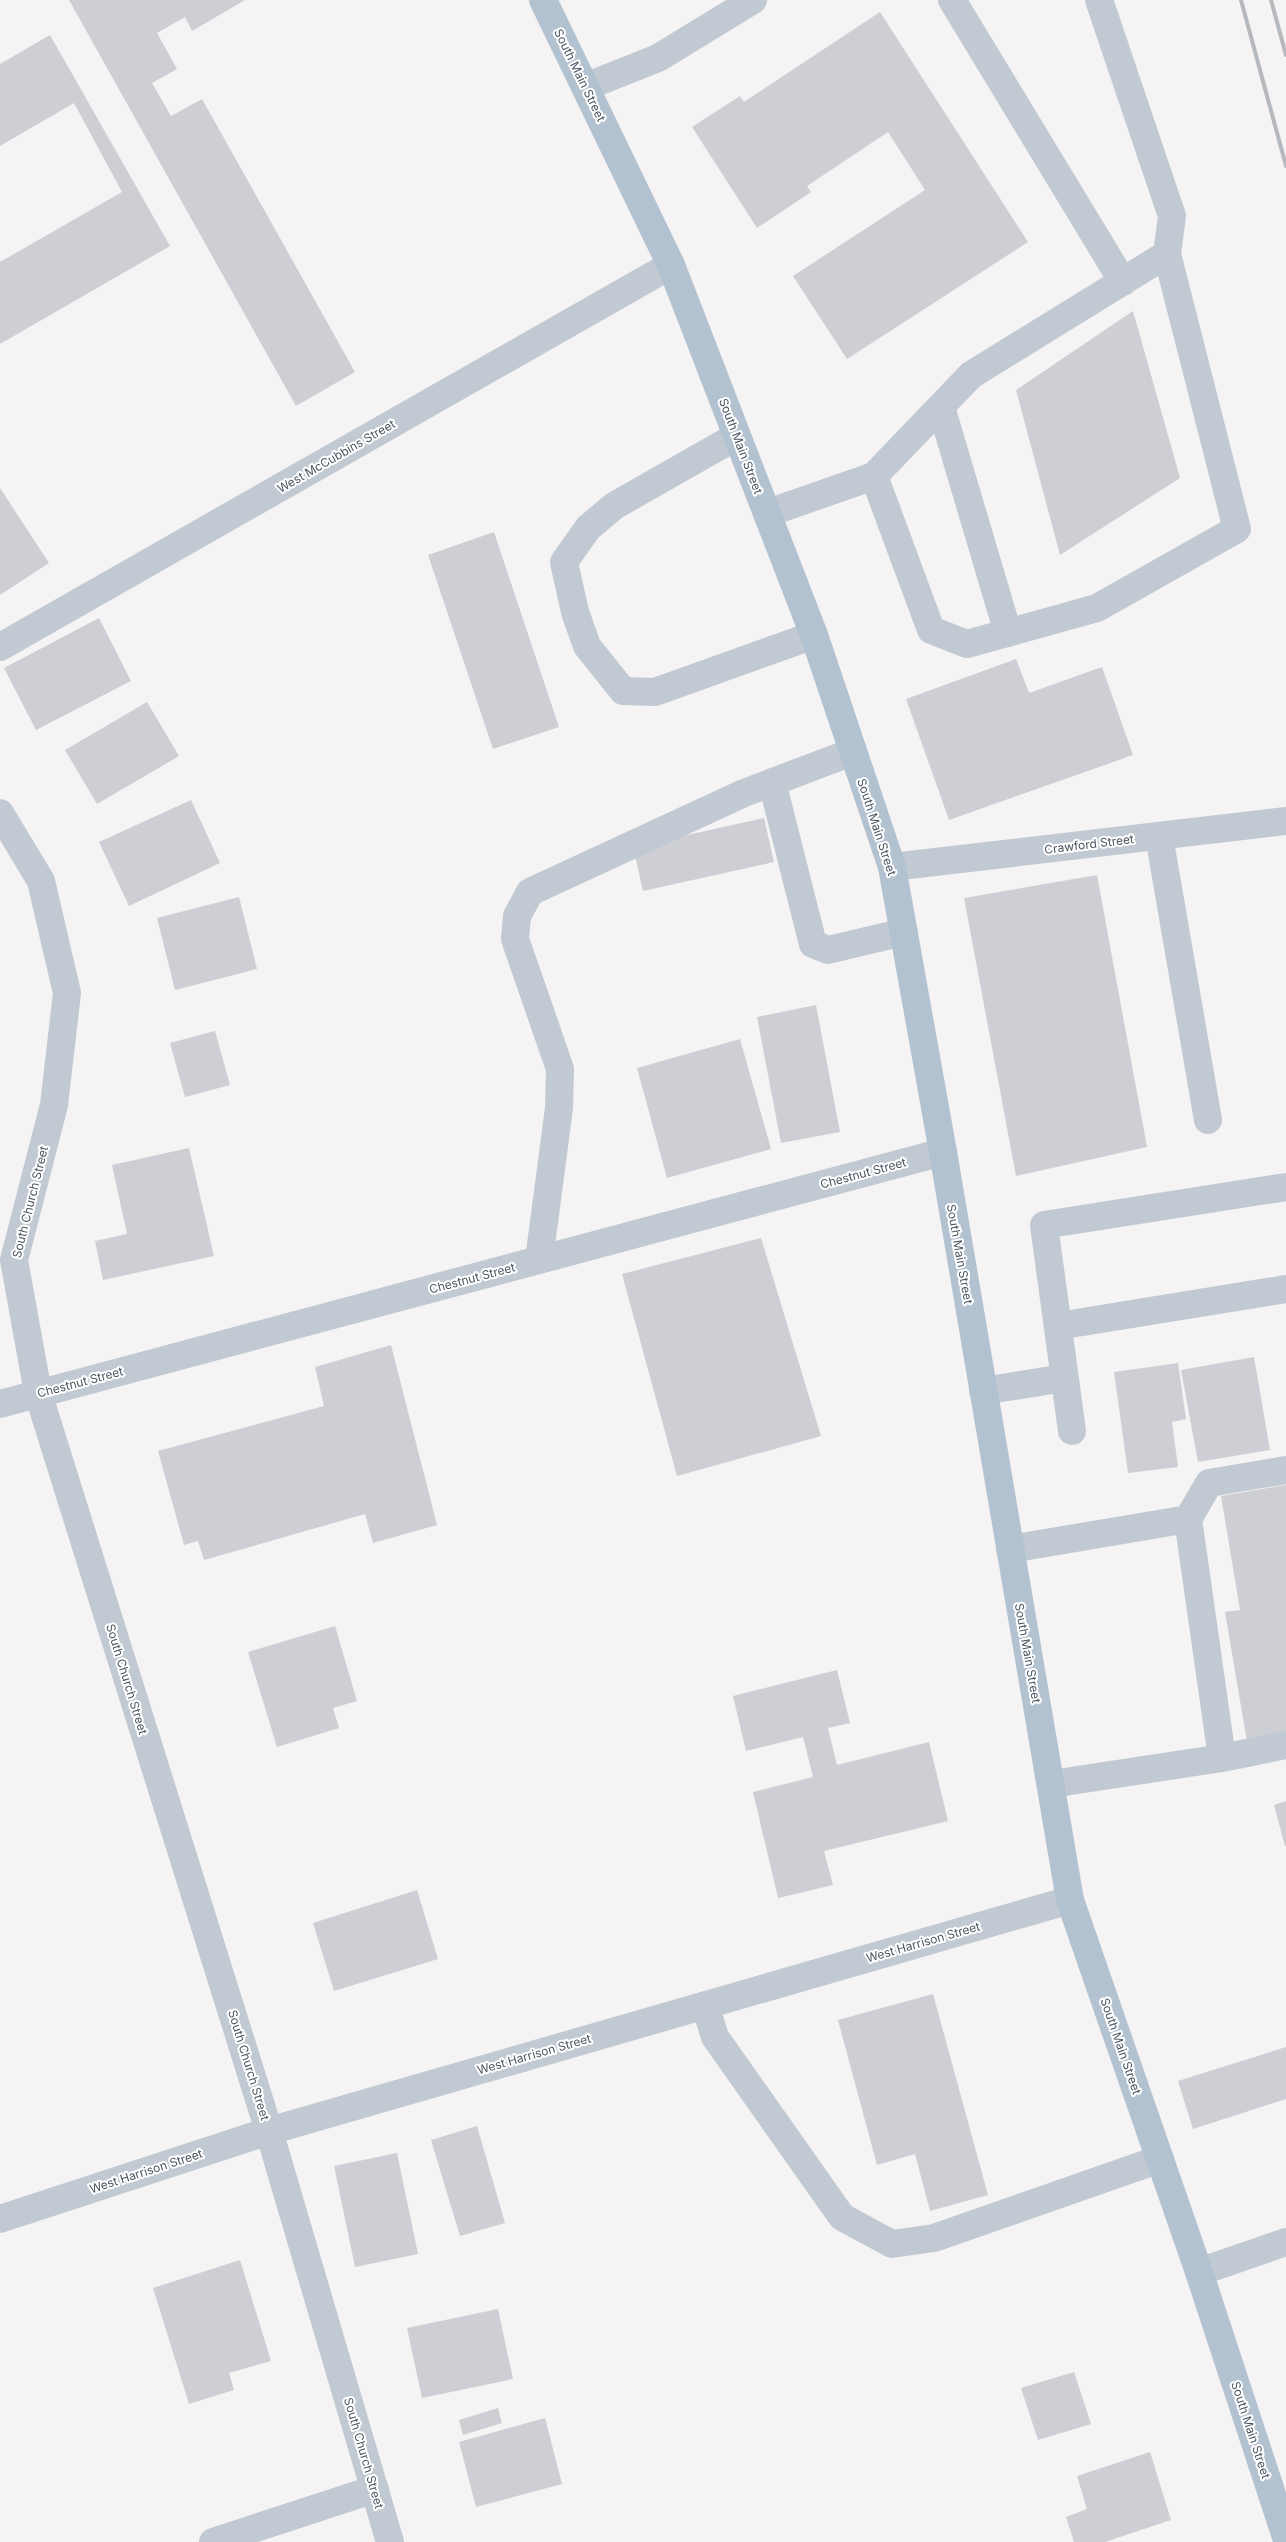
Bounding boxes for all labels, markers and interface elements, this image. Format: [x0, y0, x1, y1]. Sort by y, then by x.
street label: South Main Street [551, 26, 609, 124]
street label: South Main Street [716, 396, 766, 496]
street label: West McCubbins Street [274, 416, 398, 496]
street label: South Main Street [854, 777, 900, 878]
street label: Crawford Street [1043, 831, 1135, 857]
street label: South Church Street [9, 1144, 51, 1260]
street label: Chestnut Street [818, 1154, 908, 1192]
street label: South Main Street [944, 1203, 976, 1305]
street label: Chestnut Street [427, 1259, 517, 1297]
street label: Chestnut Street [35, 1363, 125, 1401]
street label: South Main Street [1012, 1602, 1044, 1704]
street label: South Church Street [103, 1622, 151, 1736]
street label: West Harrison Street [864, 1919, 982, 1965]
street label: South Main Street [1097, 1996, 1145, 2096]
street label: South Church Street [225, 2008, 273, 2122]
street label: West Harrison Street [475, 2031, 593, 2077]
street label: West Harrison Street [88, 2146, 204, 2196]
street label: South Main Street [1228, 2380, 1274, 2481]
street label: South Church Street [341, 2396, 387, 2510]

